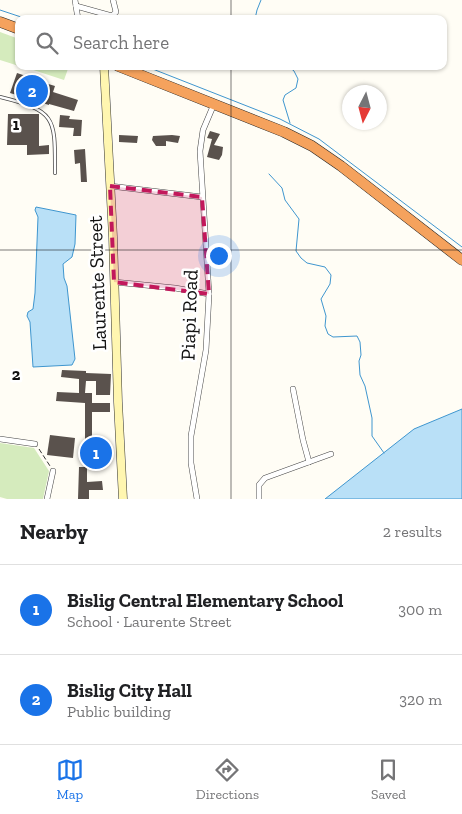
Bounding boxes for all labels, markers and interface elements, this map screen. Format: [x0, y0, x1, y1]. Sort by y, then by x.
search box [15, 15, 447, 70]
icon: search [33, 29, 61, 57]
text: Search here [73, 31, 169, 54]
pin: 2 [16, 72, 48, 110]
north arrow [342, 85, 387, 130]
text: 1 [13, 115, 20, 134]
street label: Laurente Street [83, 214, 111, 351]
your location [206, 243, 232, 269]
street label: Piapi Road [175, 269, 203, 361]
text: 2 [12, 365, 21, 384]
pin: 1 [80, 434, 112, 472]
text: Nearby [20, 519, 88, 544]
text: 2 results [383, 522, 442, 541]
text: Bislig Central Elementary School [67, 589, 343, 612]
text: 1 [33, 600, 39, 619]
text: 300 m [398, 600, 442, 619]
text: School · Laurente Street [67, 612, 231, 631]
text: Bislig City Hall [67, 679, 192, 702]
text: 2 [32, 690, 40, 709]
text: 320 m [399, 690, 442, 709]
text: Public building [67, 702, 171, 721]
tab: Map [56, 756, 84, 803]
tab: Directions [196, 756, 259, 803]
tab: Saved [371, 756, 406, 803]

